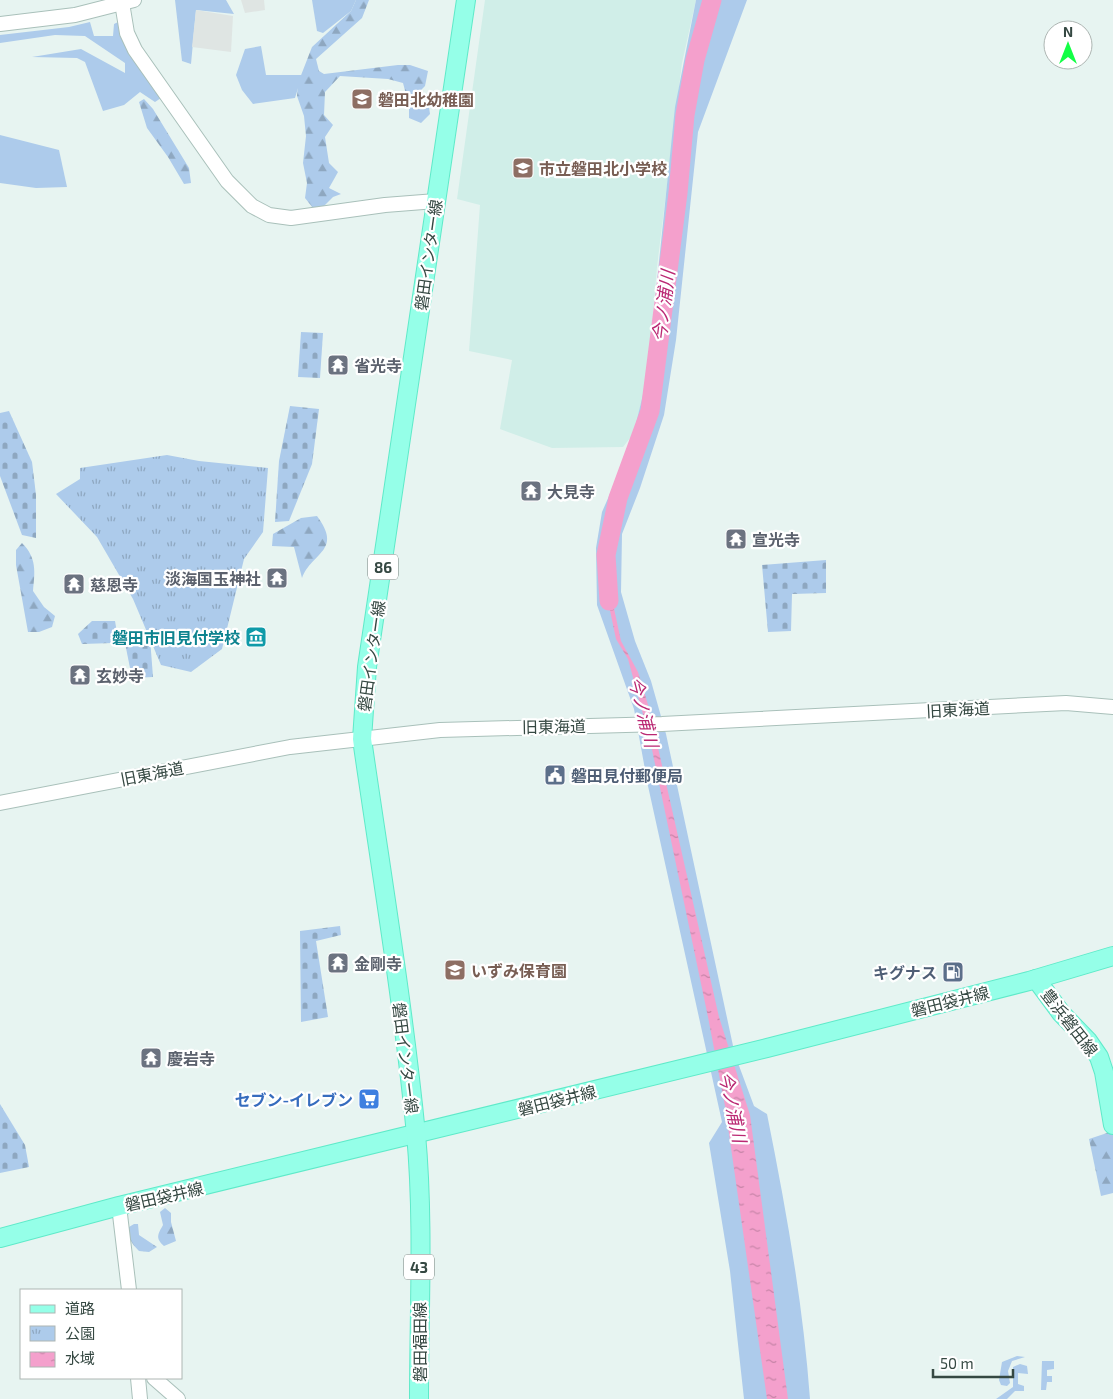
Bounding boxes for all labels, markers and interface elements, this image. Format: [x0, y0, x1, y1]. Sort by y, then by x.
north arrow [1043, 20, 1093, 70]
text: N [1063, 23, 1073, 40]
school or university icon: 磐田北幼稚園 [350, 87, 374, 111]
place label: 磐田北幼稚園 [378, 90, 474, 109]
school or university icon: 市立磐田北小学校 [511, 156, 535, 180]
place label: 市立磐田北小学校 [539, 159, 667, 178]
street label: 磐田インター線 [411, 198, 445, 312]
water label: 今ノ浦川 [648, 267, 679, 343]
temple icon: 省光寺 [326, 353, 350, 377]
place label: 省光寺 [354, 356, 402, 375]
temple icon: 大見寺 [519, 479, 543, 503]
place label: 大見寺 [547, 482, 595, 501]
temple icon: 宣光寺 [724, 527, 748, 551]
place label: 宣光寺 [752, 530, 800, 549]
road number: 86 [368, 554, 398, 580]
temple icon: 淡海国玉神社 [265, 566, 289, 590]
place label: 淡海国玉神社 [165, 569, 261, 588]
temple icon: 慈恩寺 [62, 572, 86, 596]
place label: 慈恩寺 [90, 575, 138, 594]
street label: 磐田インター線 [354, 599, 388, 713]
museum icon: 磐田市旧見付学校 [244, 625, 268, 649]
place label: 磐田市旧見付学校 [112, 628, 240, 647]
temple icon: 玄妙寺 [68, 663, 92, 687]
place label: 玄妙寺 [96, 666, 144, 685]
water label: 今ノ浦川 [625, 674, 664, 752]
street label: 旧東海道 [926, 698, 990, 720]
street label: 旧東海道 [522, 716, 586, 736]
street label: 旧東海道 [119, 758, 185, 788]
public building icon: 磐田見付郵便局 [543, 763, 567, 787]
place label: 磐田見付郵便局 [571, 766, 683, 785]
temple icon: 金剛寺 [326, 951, 350, 975]
place label: 金剛寺 [354, 954, 402, 973]
school or university icon: いずみ保育園 [443, 958, 467, 982]
fuel station icon: キグナス [941, 960, 965, 984]
place label: いずみ保育園 [471, 961, 567, 980]
place label: キグナス [873, 963, 937, 982]
street label: 磐田袋井線 [909, 982, 991, 1020]
street label: 豊浜磐田線 [1038, 985, 1102, 1059]
street label: 磐田インター線 [390, 1001, 422, 1115]
temple icon: 慶岩寺 [139, 1046, 163, 1070]
place label: 慶岩寺 [167, 1049, 215, 1068]
water label: 今ノ浦川 [715, 1069, 752, 1146]
street label: 磐田袋井線 [516, 1081, 598, 1119]
supermarket icon: セブン-イレブン [357, 1087, 381, 1111]
place label: セブン-イレブン [234, 1090, 353, 1109]
street label: 磐田袋井線 [123, 1178, 205, 1214]
road number: 43 [404, 1254, 434, 1280]
legend [20, 1289, 182, 1379]
text: 道路 [65, 1299, 95, 1317]
street label: 磐田福田線 [410, 1302, 429, 1382]
text: 公園 [65, 1324, 95, 1342]
scale bar [933, 1346, 1013, 1378]
text: 水域 [65, 1349, 95, 1367]
text: 50 m [940, 1354, 974, 1372]

